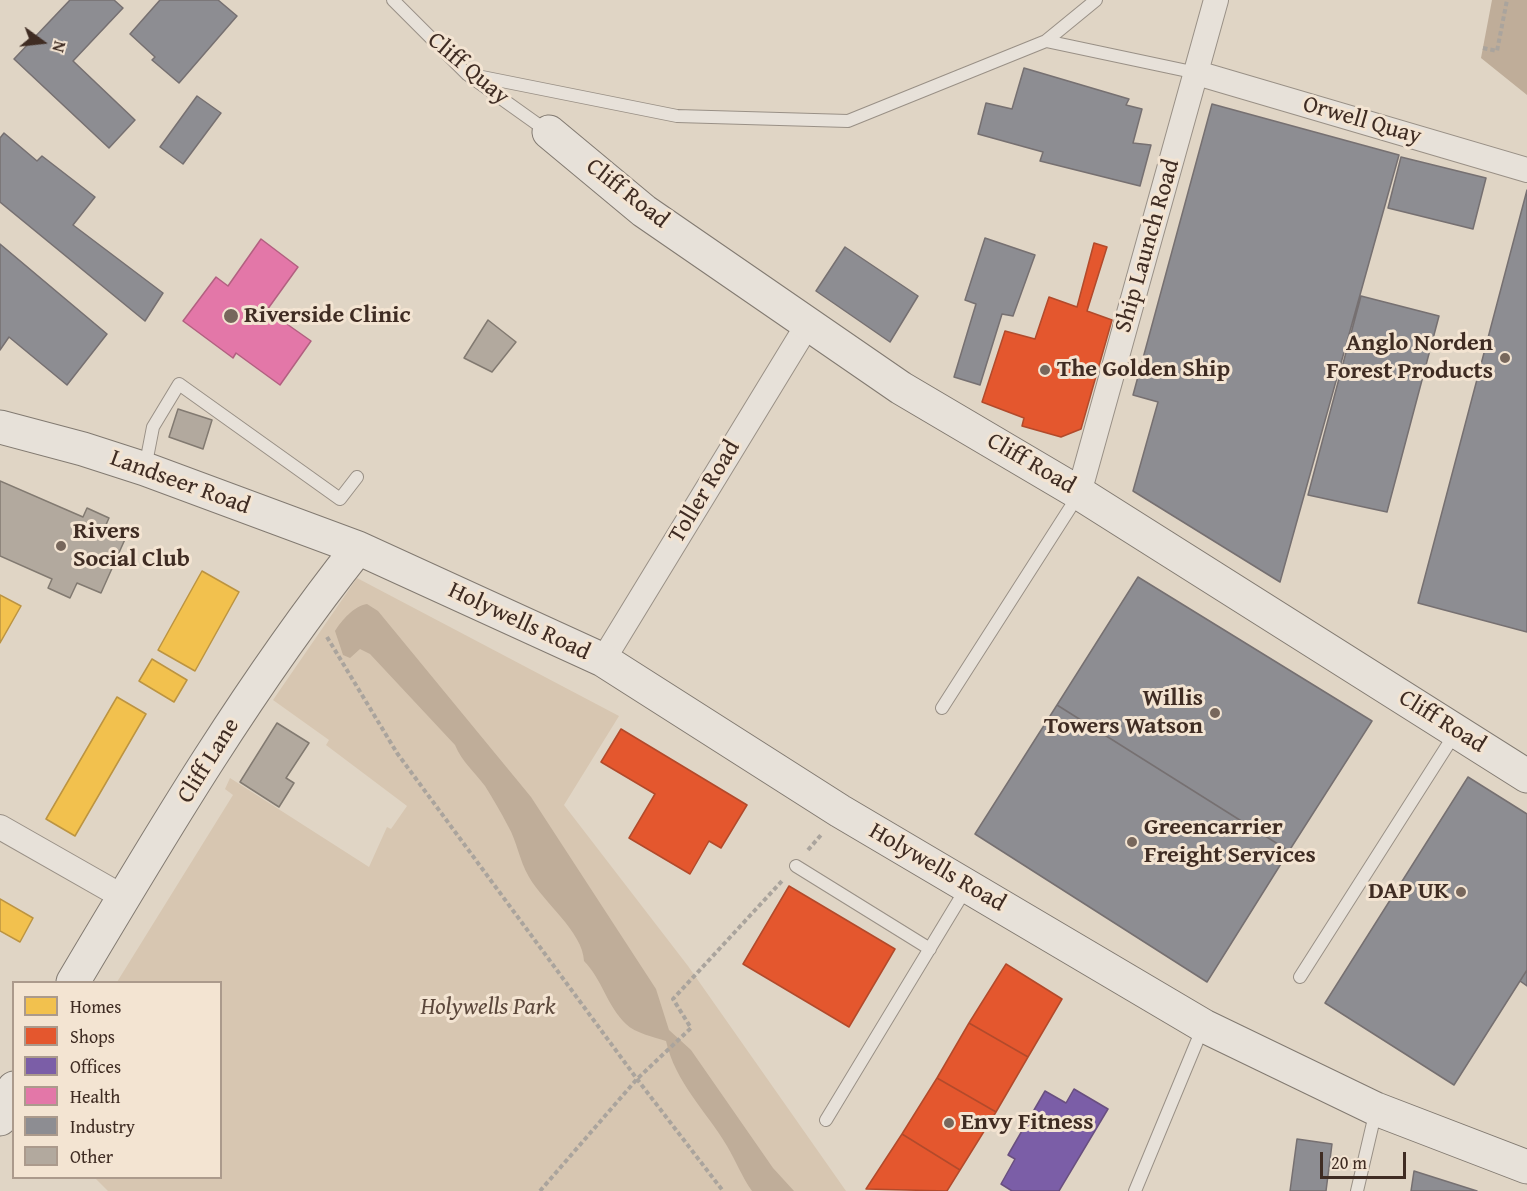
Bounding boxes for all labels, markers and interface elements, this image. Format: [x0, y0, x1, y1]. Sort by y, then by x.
north arrow [12, 12, 72, 72]
street label: Cliff Quay [421, 26, 515, 112]
text: N [46, 38, 72, 55]
street label: Orwell Quay [1299, 90, 1425, 152]
street label: Cliff Road [580, 153, 674, 235]
street label: Ship Launch Road [1109, 156, 1187, 336]
place label: Riverside Clinic [244, 302, 411, 330]
marker: Riverside Clinic [222, 307, 240, 325]
place label: Anglo Norden Forest Products [1326, 330, 1493, 386]
marker: Anglo Norden Forest Products [1498, 351, 1512, 365]
place label: The Golden Ship [1057, 356, 1230, 384]
marker: The Golden Ship [1038, 363, 1052, 377]
street label: Cliff Road [982, 427, 1080, 501]
street label: Toller Road [663, 435, 747, 549]
street label: Landseer Road [106, 444, 254, 522]
place label: Rivers Social Club [73, 518, 190, 574]
marker: Rivers Social Club [54, 539, 68, 553]
street label: Holywells Road [443, 577, 595, 667]
street label: Cliff Road [1393, 684, 1491, 760]
place label: Willis Towers Watson [1044, 685, 1203, 741]
marker: Willis Towers Watson [1208, 706, 1222, 720]
street label: Cliff Lane [172, 713, 246, 809]
place label: Greencarrier Freight Services [1144, 814, 1316, 870]
street label: Holywells Road [863, 817, 1011, 919]
marker: Greencarrier Freight Services [1125, 835, 1139, 849]
place label: DAP UK [1368, 878, 1449, 906]
marker: DAP UK [1454, 885, 1468, 899]
legend [12, 981, 222, 1179]
text: Homes [70, 993, 121, 1020]
park label: Holywells Park [420, 994, 556, 1022]
text: Shops [70, 1023, 115, 1050]
text: Offices [70, 1053, 121, 1080]
text: Health [70, 1083, 120, 1110]
place label: Envy Fitness [961, 1109, 1093, 1137]
text: Industry [70, 1113, 135, 1140]
marker: Envy Fitness [942, 1116, 956, 1130]
scale bar [1323, 1140, 1408, 1178]
text: Other [70, 1143, 113, 1170]
text: 20 m [1331, 1149, 1367, 1176]

